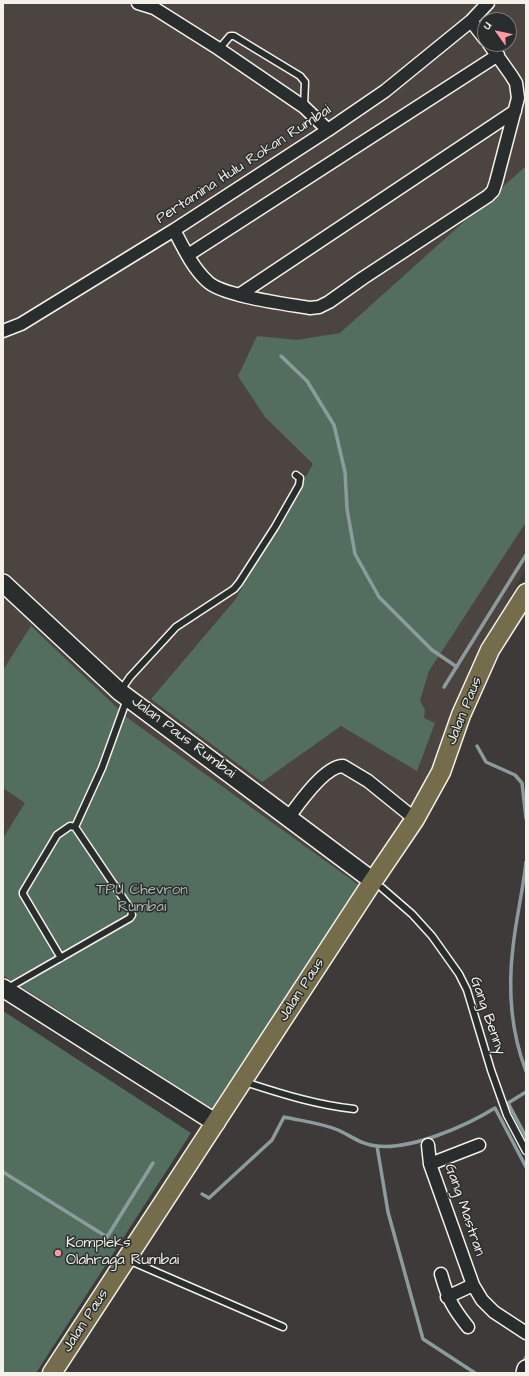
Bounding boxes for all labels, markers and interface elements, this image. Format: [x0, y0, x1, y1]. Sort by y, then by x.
north arrow [477, 12, 517, 52]
text: U [479, 19, 495, 32]
street label: Pertamina Hulu Rokan Rumbai [153, 102, 335, 228]
street label: Jalan Paus [443, 675, 487, 747]
street label: Jalan Paus Rumbai [127, 693, 239, 783]
park label: TPU Chevron Rumbai [96, 882, 188, 917]
street label: Jalan Paus [275, 955, 329, 1025]
street label: Gang Benny [465, 975, 509, 1057]
street label: Gang Mastran [440, 1162, 488, 1258]
place label: Kompleks Olahraga Rumbai [66, 1235, 179, 1270]
marker: Kompleks Olahraga Rumbai [53, 1248, 63, 1258]
street label: Jalan Paus [59, 1286, 113, 1356]

